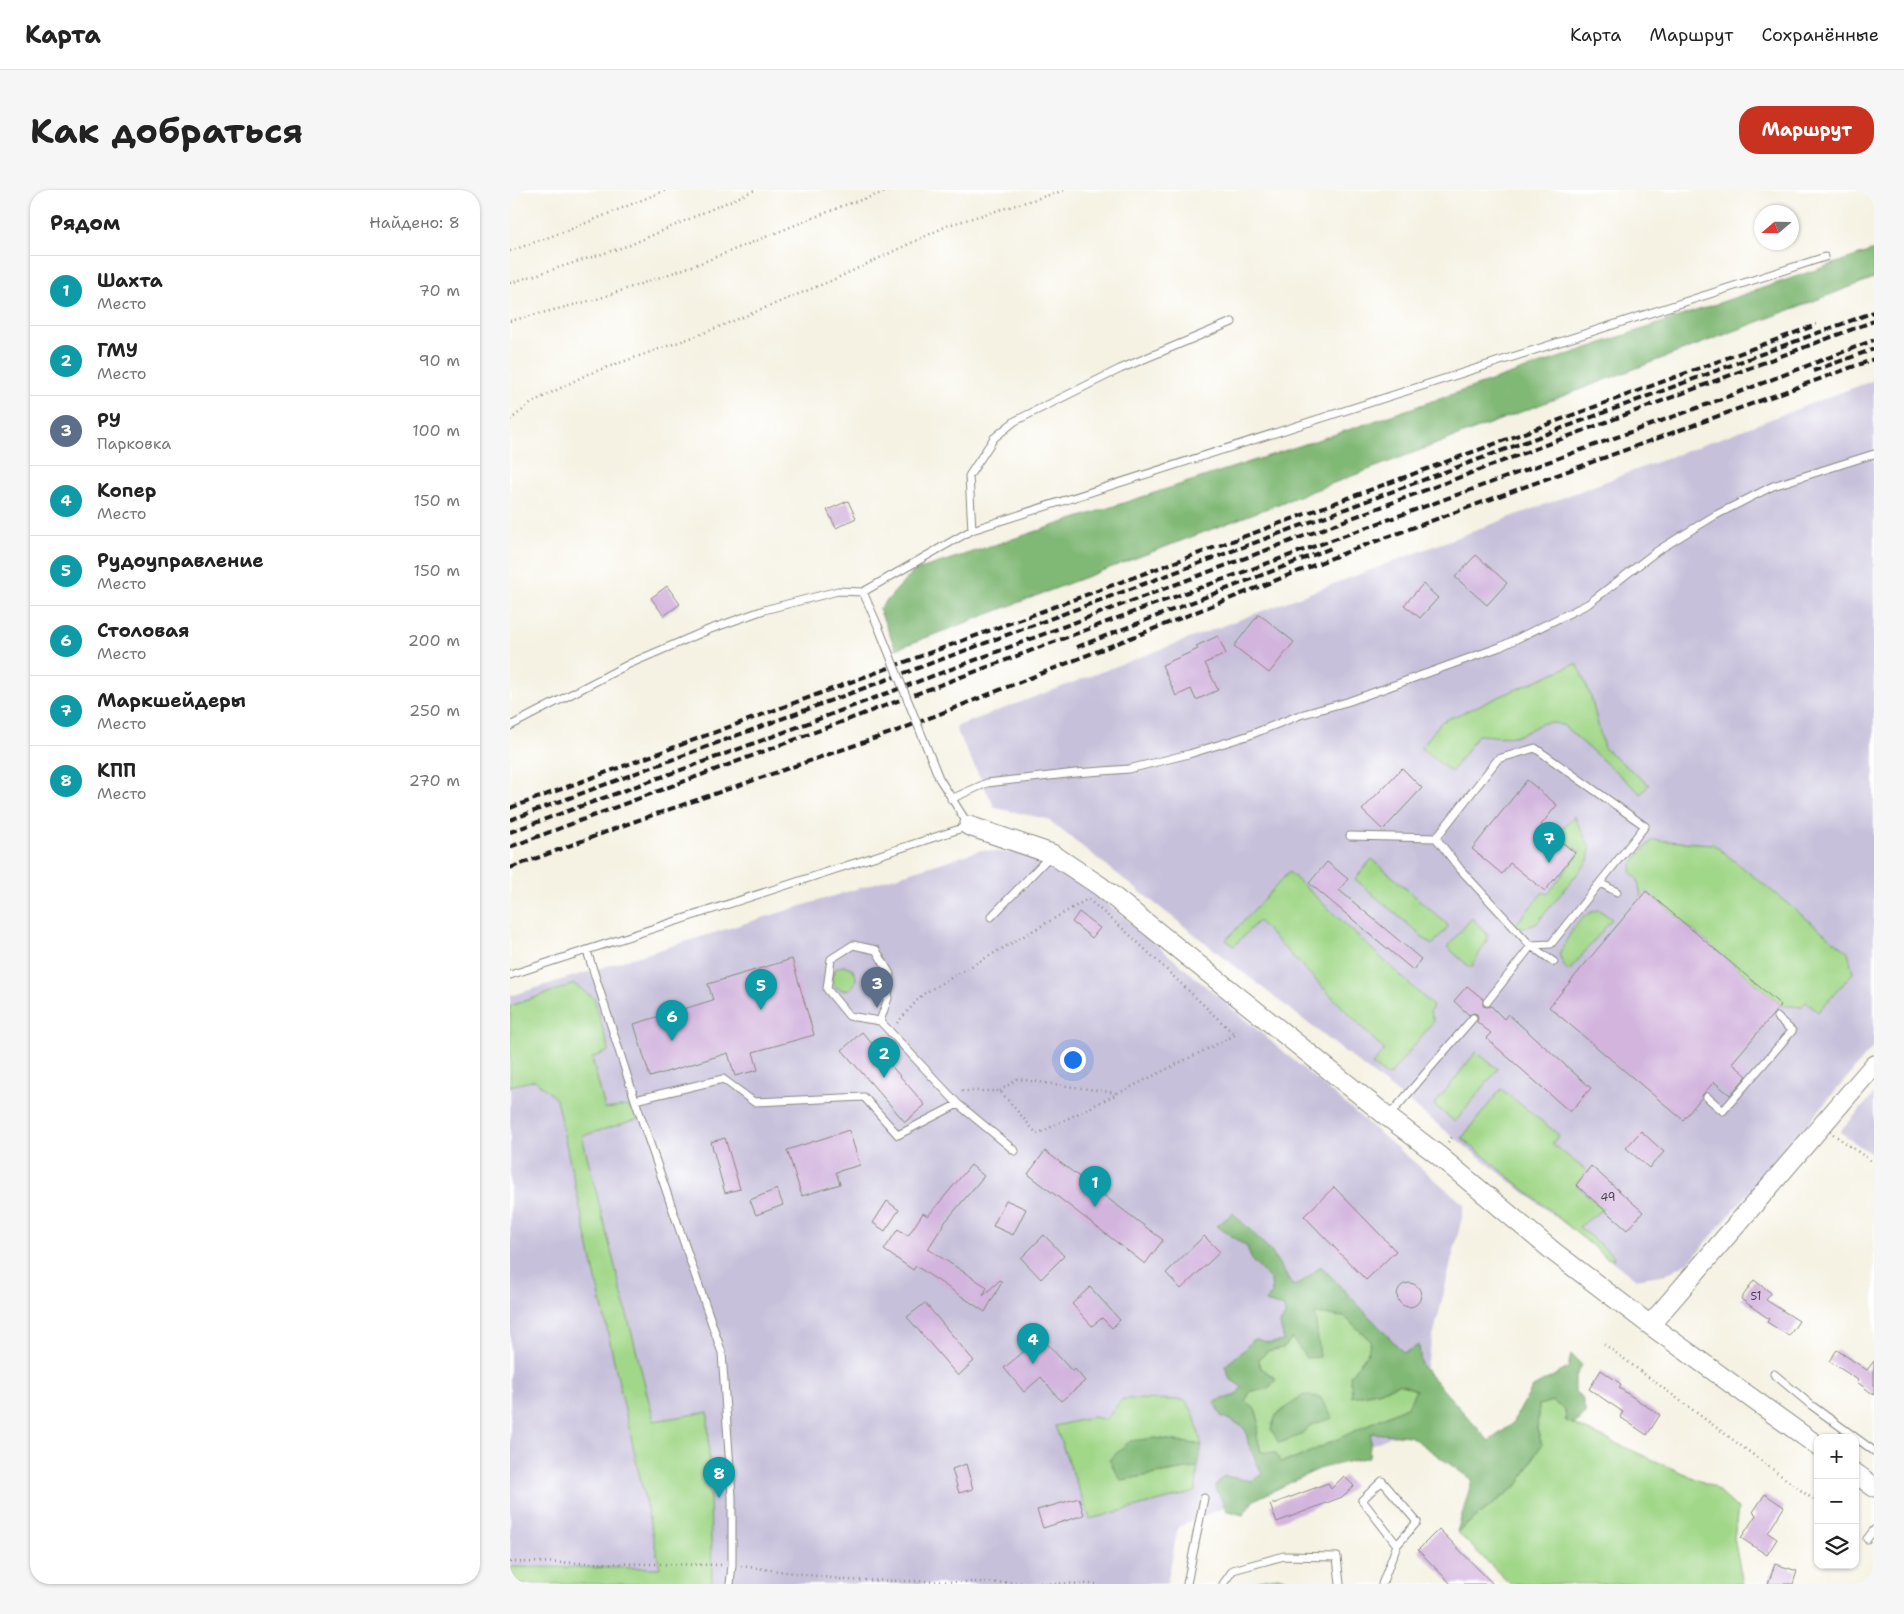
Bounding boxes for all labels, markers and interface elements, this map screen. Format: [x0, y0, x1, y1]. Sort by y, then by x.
text: Карта [25, 19, 101, 51]
text: Карта [1570, 23, 1621, 47]
text: Маршрут [1649, 23, 1733, 47]
text: Сохранённые [1761, 23, 1879, 47]
button: Маршрут [1739, 106, 1874, 154]
text: Как добраться [30, 107, 303, 154]
north arrow [1754, 205, 1799, 250]
text: Рядом [50, 209, 120, 237]
text: Найдено: 8 [369, 212, 460, 233]
text: Шахта [97, 268, 163, 293]
text: 1 [62, 280, 70, 301]
text: 70 m [419, 280, 460, 301]
text: Место [97, 293, 147, 314]
text: ГМУ [97, 338, 138, 363]
text: 2 [60, 350, 72, 371]
text: 90 m [419, 350, 460, 371]
text: Место [97, 363, 147, 384]
text: РУ [97, 408, 121, 433]
text: 3 [60, 420, 72, 441]
text: 100 m [412, 420, 460, 441]
text: Парковка [97, 433, 171, 454]
text: Копер [97, 478, 156, 503]
text: 4 [60, 490, 72, 511]
text: 150 m [413, 490, 460, 511]
text: Место [97, 503, 147, 524]
text: Рудоуправление [97, 548, 264, 573]
text: 5 [61, 560, 71, 581]
text: 150 m [413, 560, 460, 581]
text: Место [97, 573, 147, 594]
text: Столовая [97, 618, 189, 643]
text: 6 [60, 630, 72, 651]
text: 200 m [408, 630, 460, 651]
text: Место [97, 643, 147, 664]
text: Маркшейдеры [97, 688, 246, 713]
text: 7 [60, 700, 72, 721]
text: 250 m [409, 700, 460, 721]
text: Место [97, 713, 147, 734]
text: КПП [97, 758, 136, 783]
text: 8 [60, 770, 72, 791]
text: 270 m [409, 770, 460, 791]
text: Место [97, 783, 147, 804]
pin: 7 [1533, 822, 1565, 863]
pin: 3 [861, 967, 893, 1008]
pin: 5 [745, 969, 777, 1010]
pin: 6 [656, 1000, 688, 1041]
pin: 2 [868, 1037, 900, 1078]
your location [1060, 1047, 1086, 1073]
pin: 1 [1079, 1166, 1111, 1207]
house number: 49 [1601, 1190, 1615, 1205]
house number: 51 [1751, 1289, 1761, 1304]
pin: 4 [1017, 1323, 1049, 1364]
map controls [1814, 1434, 1859, 1569]
button: + [1814, 1434, 1859, 1479]
pin: 8 [703, 1457, 735, 1498]
button: − [1814, 1479, 1859, 1524]
button: layers [1814, 1524, 1859, 1569]

